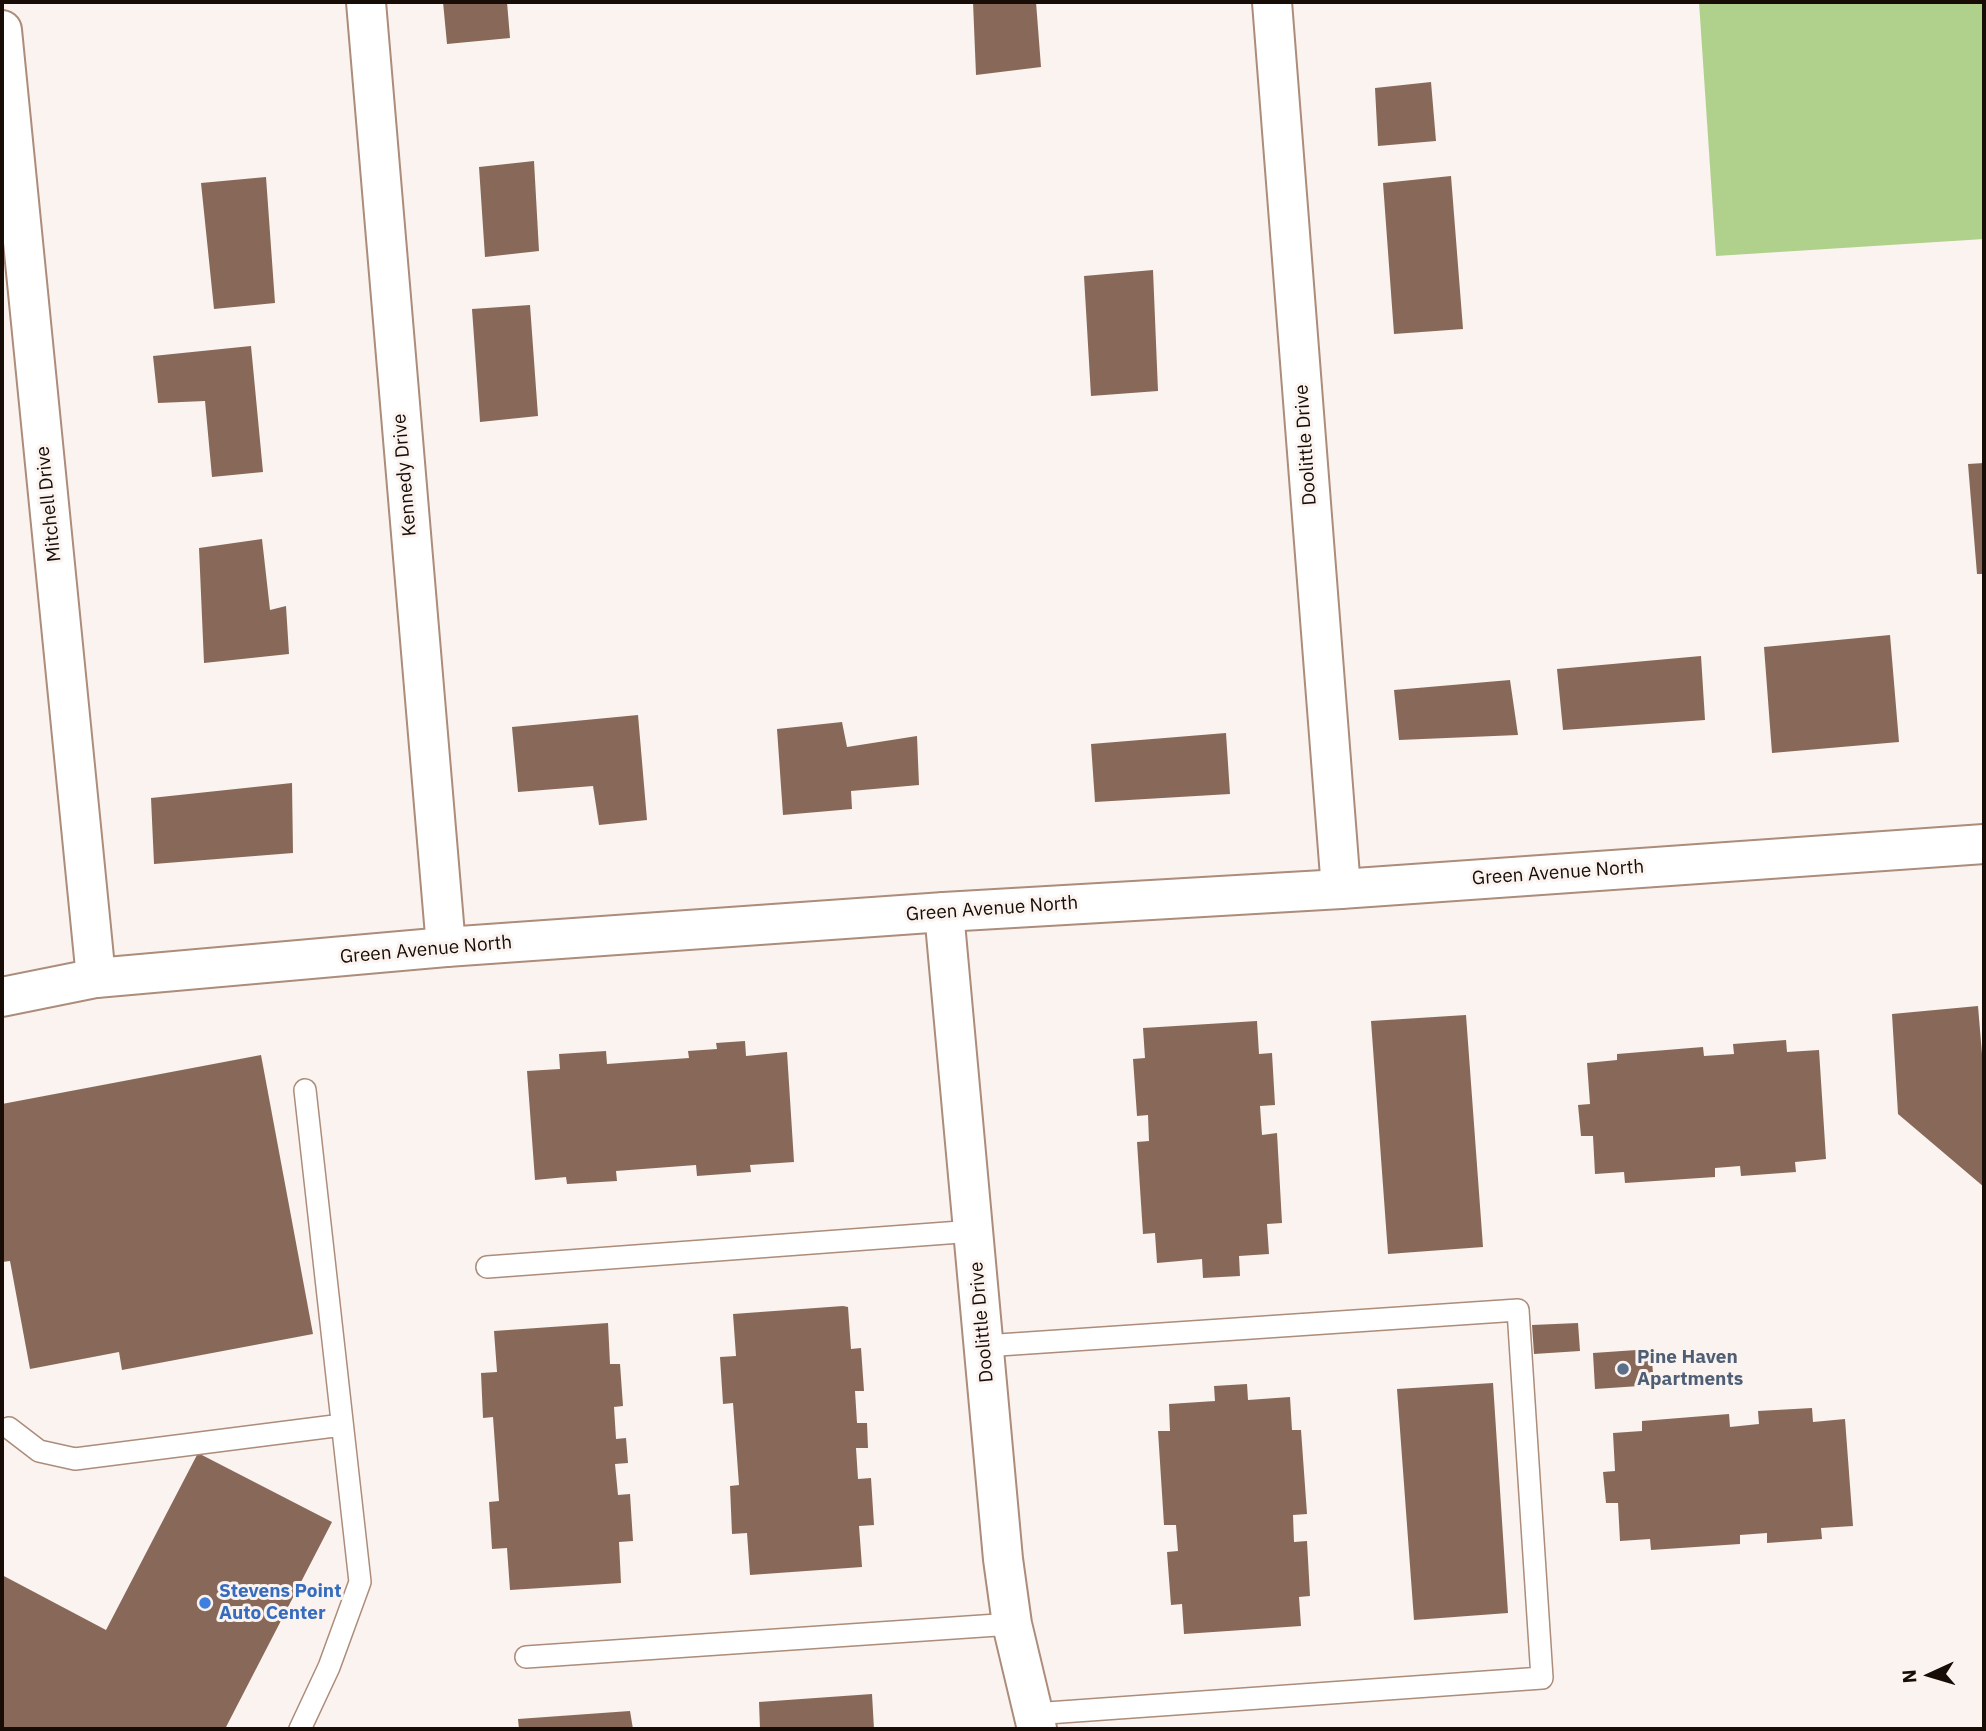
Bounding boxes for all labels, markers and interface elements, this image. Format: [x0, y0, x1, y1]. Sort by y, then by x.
street label: Doolittle Drive [1290, 384, 1322, 506]
street label: Kennedy Drive [388, 413, 422, 537]
street label: Mitchell Drive [32, 445, 66, 563]
street label: Green Avenue North [1471, 856, 1645, 890]
street label: Green Avenue North [905, 892, 1079, 926]
street label: Green Avenue North [339, 931, 513, 969]
street label: Doolittle Drive [965, 1261, 999, 1383]
place label: Pine Haven Apartments [1637, 1347, 1743, 1391]
marker: Pine Haven Apartments [1615, 1361, 1631, 1377]
place label: Stevens Point Auto Center [219, 1581, 341, 1625]
marker: Stevens Point Auto Center [197, 1595, 213, 1611]
north arrow [1895, 1640, 1965, 1710]
text: N [1897, 1669, 1922, 1684]

